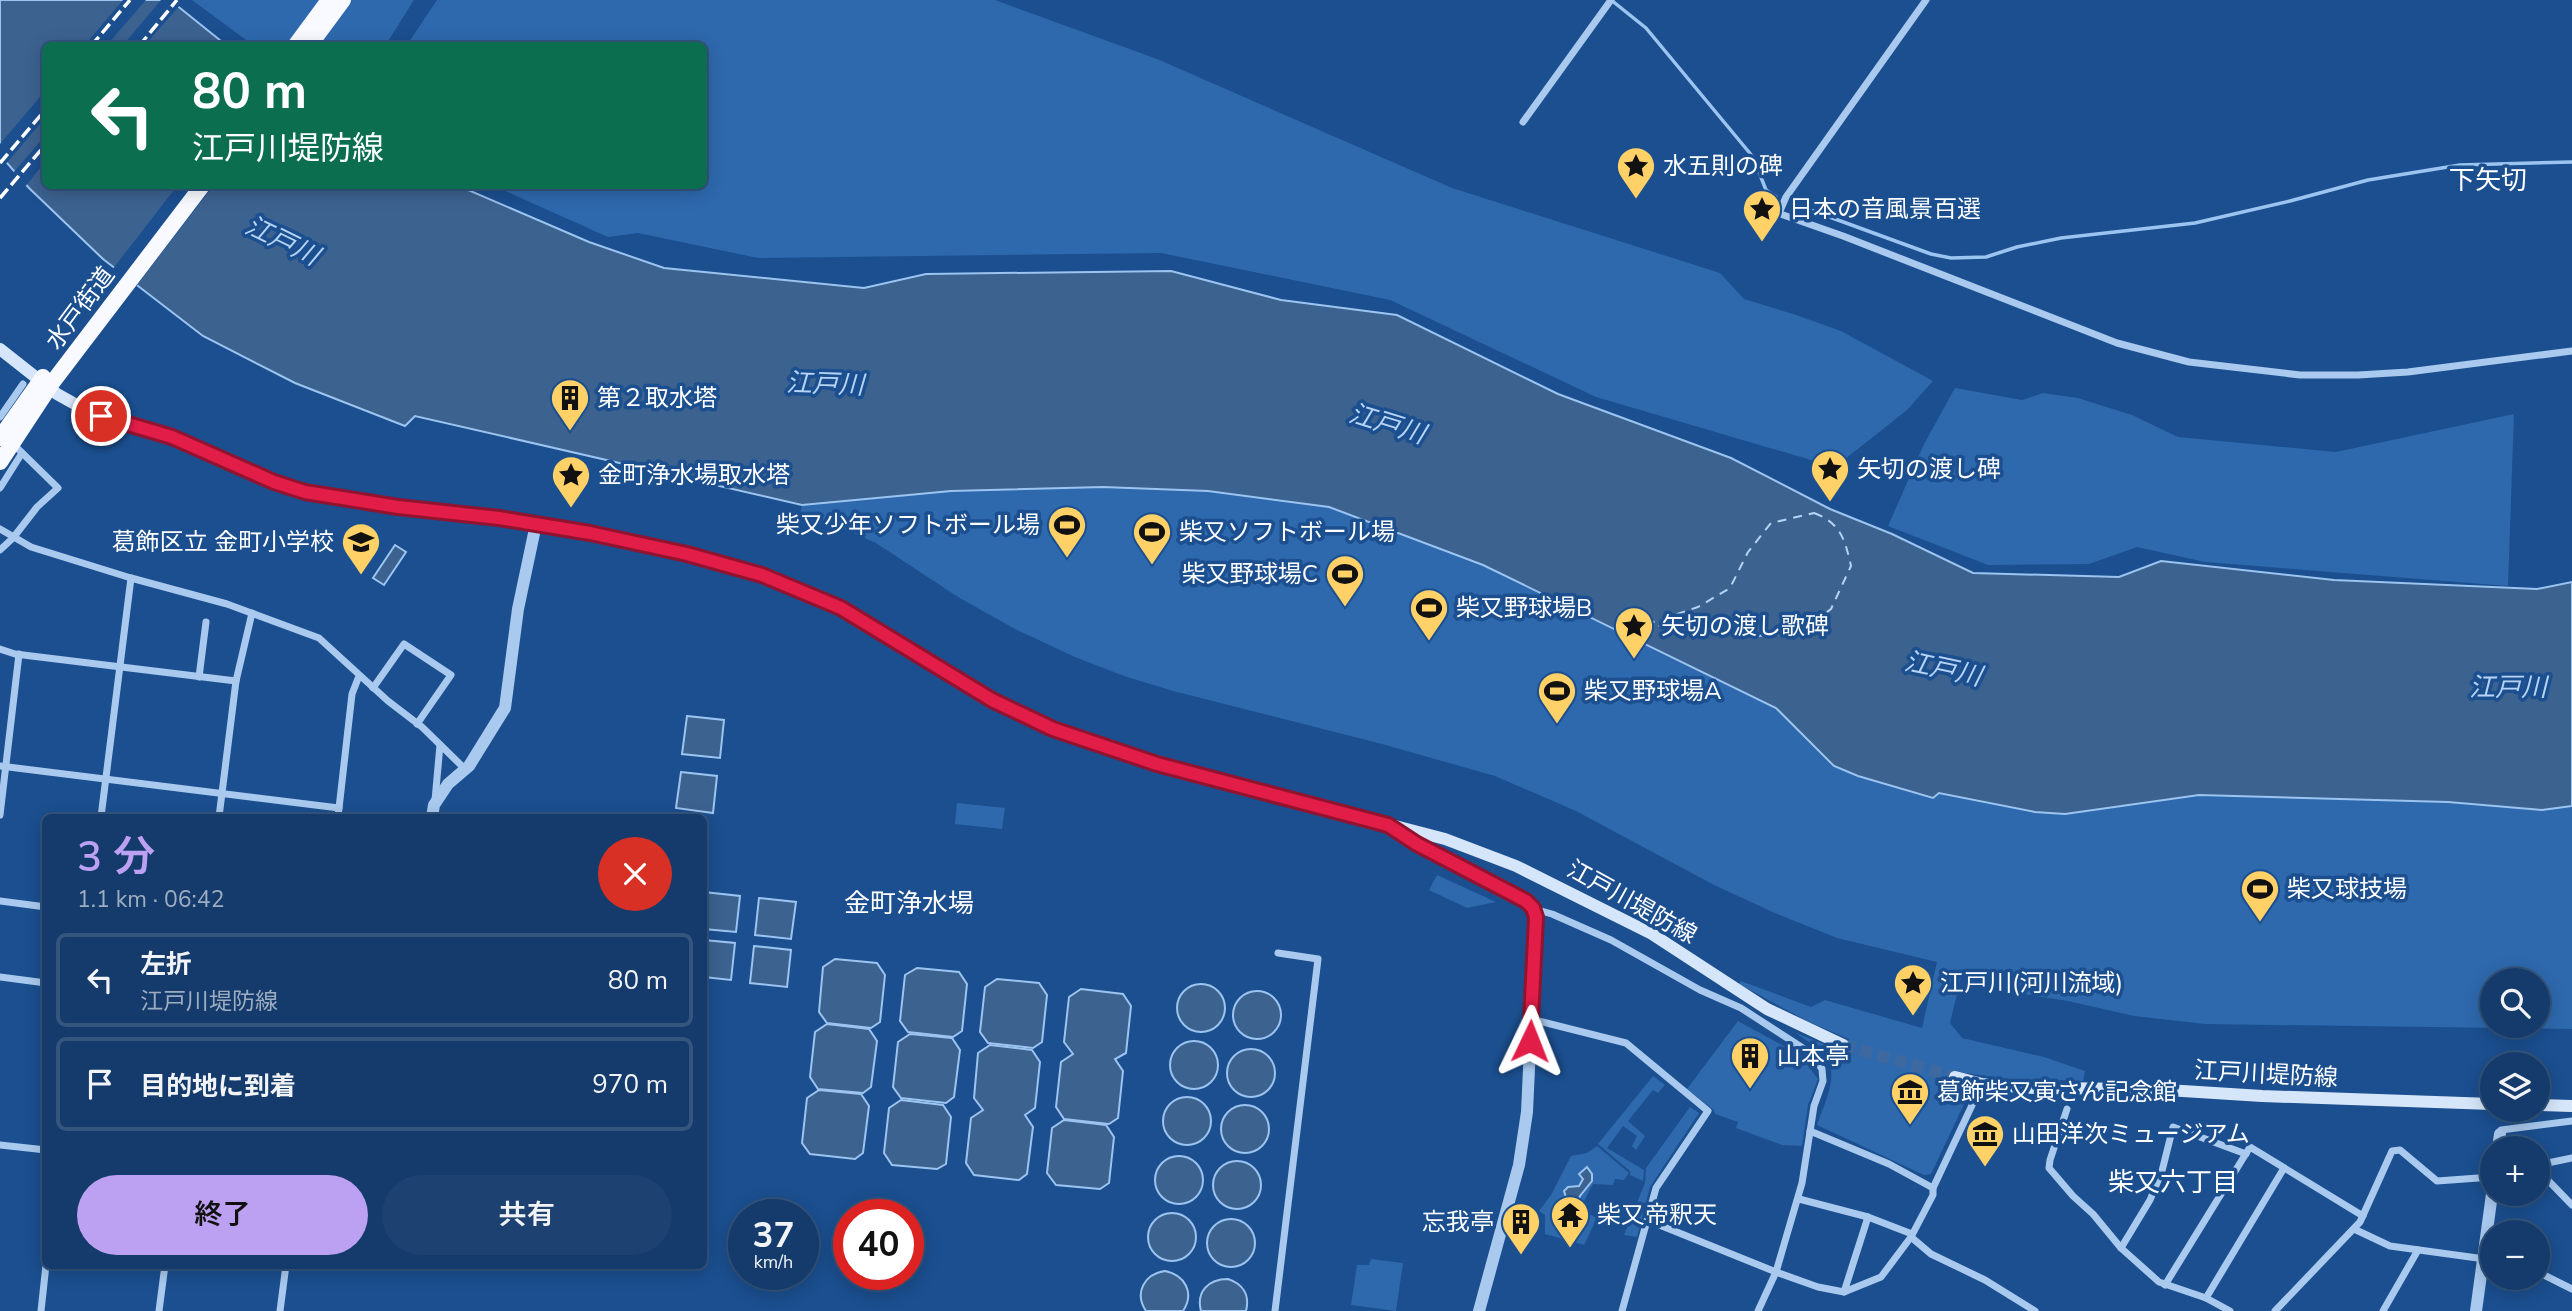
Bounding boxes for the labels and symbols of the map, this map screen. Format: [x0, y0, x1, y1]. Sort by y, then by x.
place icon: 水五則の碑 [1615, 145, 1657, 200]
place label: 水五則の碑 [1663, 150, 1783, 182]
district label: 下矢切 [2449, 163, 2527, 198]
place icon: 日本の音風景百選 [1741, 188, 1783, 243]
place label: 日本の音風景百選 [1789, 193, 1981, 225]
water label: 江戸川 [239, 208, 327, 275]
street label: 水戸街道 [38, 260, 122, 356]
water label: 江戸川 [785, 365, 868, 403]
building icon: 第２取水塔 [549, 377, 591, 432]
place label: 第２取水塔 [597, 382, 717, 414]
pin [71, 386, 131, 446]
water label: 江戸川 [1345, 396, 1432, 453]
place icon: 矢切の渡し碑 [1809, 448, 1851, 503]
place label: 矢切の渡し碑 [1857, 453, 2001, 485]
place icon: 金町浄水場取水塔 [550, 454, 592, 509]
place label: 金町浄水場取水塔 [598, 459, 790, 491]
sports icon: 柴又少年ソフトボール場 [1046, 504, 1088, 559]
place label: 柴又少年ソフトボール場 [776, 509, 1040, 541]
sports icon: 柴又ソフトボール場 [1131, 511, 1173, 566]
place label: 柴又ソフトボール場 [1179, 516, 1395, 548]
school or university icon: 葛飾区立 金町小学校 [340, 521, 382, 576]
place label: 葛飾区立 金町小学校 [112, 526, 334, 558]
sports icon: 柴又野球場C [1324, 553, 1366, 608]
place label: 柴又野球場C [1182, 558, 1318, 590]
sports icon: 柴又野球場B [1408, 587, 1450, 642]
place label: 柴又野球場B [1456, 592, 1592, 624]
place icon: 矢切の渡し歌碑 [1613, 605, 1655, 660]
place label: 矢切の渡し歌碑 [1661, 610, 1829, 642]
water label: 江戸川 [1901, 644, 1988, 695]
sports icon: 柴又野球場A [1536, 670, 1578, 725]
water label: 江戸川 [2469, 670, 2550, 705]
place label: 柴又野球場A [1584, 675, 1722, 707]
street label: 江戸川堤防線 [1561, 853, 1703, 951]
sports icon: 柴又球技場 [2239, 868, 2281, 923]
place label: 柴又球技場 [2287, 873, 2407, 905]
district label: 金町浄水場 [844, 886, 974, 921]
place icon: 江戸川(河川流域) [1892, 962, 1934, 1017]
place label: 江戸川(河川流域) [1940, 967, 2123, 999]
position arrow [1493, 1004, 1567, 1078]
building icon: 山本亭 [1729, 1035, 1771, 1090]
place label: 山本亭 [1777, 1040, 1849, 1072]
street label: 江戸川堤防線 [2193, 1054, 2339, 1094]
museum icon: 葛飾柴又寅さん記念館 [1889, 1071, 1931, 1126]
place label: 葛飾柴又寅さん記念館 [1937, 1076, 2177, 1108]
museum icon: 山田洋次ミュージアム [1964, 1113, 2006, 1168]
place label: 山田洋次ミュージアム [2012, 1118, 2250, 1150]
district label: 柴又六丁目 [2108, 1165, 2238, 1200]
temple icon: 柴又帝釈天 [1549, 1194, 1591, 1249]
speed limit sign: 40 [833, 1199, 924, 1290]
place label: 柴又帝釈天 [1597, 1199, 1717, 1231]
building icon: 忘我亭 [1500, 1201, 1542, 1256]
place label: 忘我亭 [1422, 1206, 1494, 1238]

